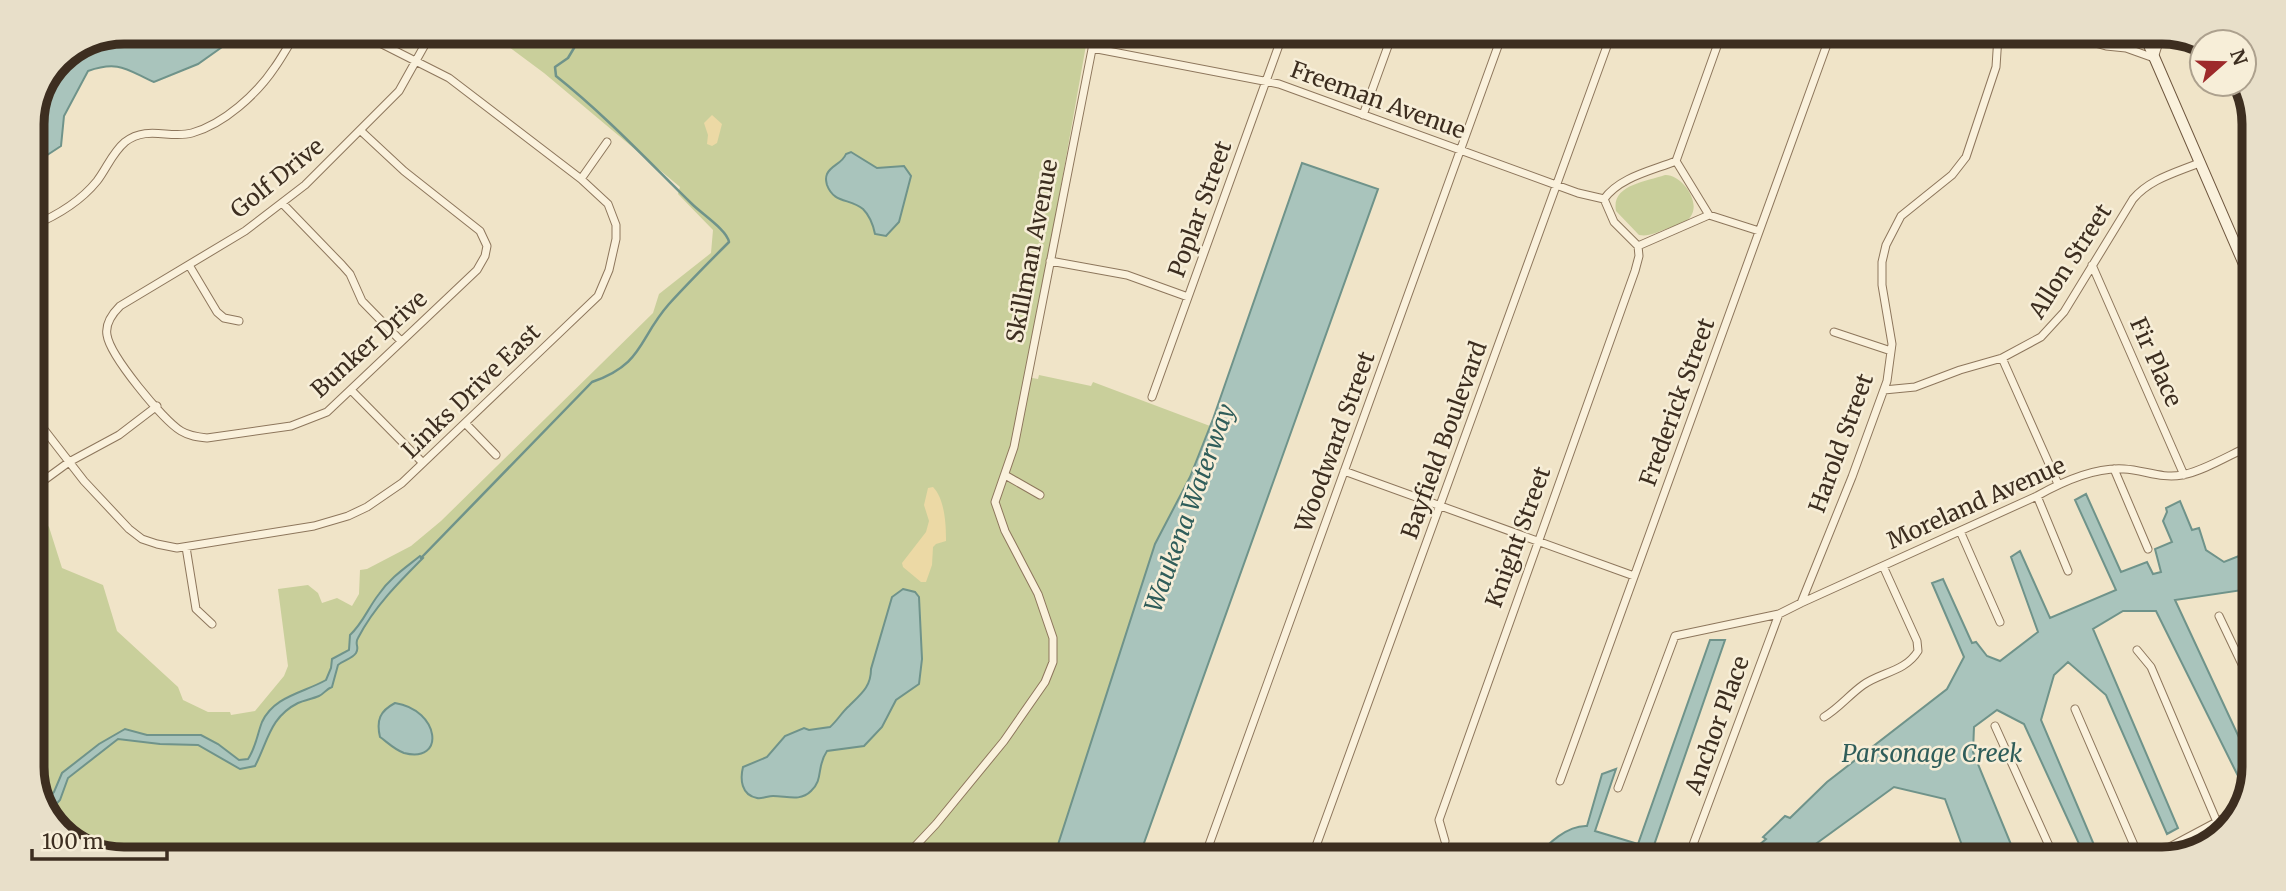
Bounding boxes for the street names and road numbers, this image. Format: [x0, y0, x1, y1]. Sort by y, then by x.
street label: Freeman Avenue [1287, 54, 1470, 145]
street label: Golf Drive [224, 131, 329, 224]
street label: Poplar Street [1161, 137, 1238, 281]
street label: Skillman Avenue [999, 157, 1064, 345]
street label: Allon Street [2021, 198, 2117, 324]
street label: Bunker Drive [305, 284, 433, 403]
street label: Fir Place [2124, 313, 2189, 411]
street label: Frederick Street [1633, 314, 1720, 490]
street label: Links Drive East [395, 317, 546, 464]
street label: Bayfield Boulevard [1394, 337, 1493, 542]
street label: Woodward Street [1288, 348, 1381, 537]
street label: Harold Street [1802, 369, 1879, 516]
street label: Moreland Avenue [1882, 450, 2070, 555]
street label: Knight Street [1479, 463, 1556, 611]
street label: Anchor Place [1678, 652, 1755, 799]

